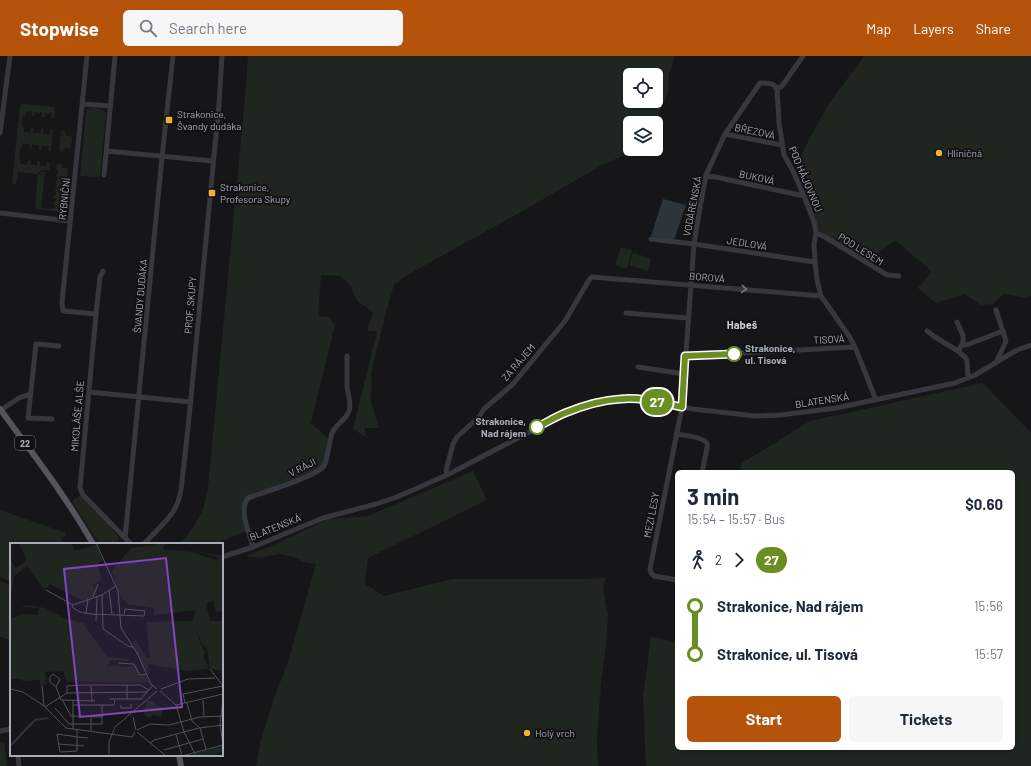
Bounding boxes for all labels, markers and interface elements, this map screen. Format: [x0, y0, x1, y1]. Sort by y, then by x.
search box [123, 10, 403, 46]
text: Stopwise [20, 17, 99, 40]
icon: search [137, 17, 159, 39]
text: Search here [169, 19, 247, 37]
text: Map [866, 20, 891, 37]
text: Layers [913, 20, 954, 37]
text: Share [976, 20, 1011, 37]
map controls [623, 68, 663, 156]
button: locate [623, 68, 663, 108]
place label: Strakonice, Švandy dudáka [177, 108, 241, 132]
marker: Strakonice, Švandy dudáka [164, 115, 174, 125]
button: layers [623, 116, 663, 156]
street label: BŘEZOVÁ [734, 121, 776, 141]
street label: POD HÁJOVNOU [787, 144, 825, 214]
place label: Hliničná [947, 147, 982, 159]
marker: Hliničná [934, 148, 944, 158]
street label: BUKOVÁ [738, 167, 776, 187]
street label: VODÁRENSKÁ [680, 175, 704, 237]
street label: RYBNIČNÍ [56, 177, 72, 221]
place label: Strakonice, Profesora Skupy [220, 181, 291, 205]
marker: Strakonice, Profesora Skupy [207, 188, 217, 198]
street label: POD LESEM [836, 230, 886, 268]
street label: JEDLOVÁ [726, 234, 768, 252]
street label: ŠVANDY DUDÁKA [131, 259, 149, 333]
street label: BOROVÁ [689, 269, 725, 285]
street label: PROF. SKUPY [181, 275, 199, 334]
one-way arrow [741, 285, 747, 294]
district label: Habeš [727, 318, 758, 331]
street label: TISOVÁ [813, 332, 845, 346]
street label: ZA RÁJEM [499, 341, 537, 383]
place label: Strakonice, ul. Tisová [745, 342, 796, 366]
marker: Strakonice, ul. Tisová [726, 346, 742, 362]
street label: MIKOLÁŠE ALŠE [68, 380, 86, 452]
line badge: 27 [639, 389, 675, 415]
street label: BLATENSKÁ [794, 390, 850, 410]
text: 27 [650, 393, 664, 410]
place label: Strakonice, Nad rájem [476, 415, 526, 439]
marker: Strakonice, Nad rájem [529, 419, 545, 435]
road number: 22 [15, 436, 35, 450]
street label: V RÁJI [286, 455, 318, 479]
text: 3 min [687, 483, 739, 509]
street label: MEZI LESY [641, 491, 661, 539]
text: $0.60 [965, 495, 1003, 513]
street label: BLATENSKÁ [247, 511, 303, 543]
text: 15:54 – 15:57 · Bus [687, 511, 785, 527]
inset map [10, 543, 223, 756]
icon: walk [687, 549, 709, 571]
icon: forward [728, 549, 750, 571]
text: 27 [764, 551, 779, 568]
text: 2 [715, 552, 722, 568]
text: Strakonice, Nad rájem [717, 597, 863, 615]
text: 15:56 [974, 598, 1003, 614]
text: Strakonice, ul. Tisová [717, 645, 858, 663]
text: 15:57 [975, 646, 1003, 662]
button: Start [687, 696, 841, 742]
button: Tickets [849, 696, 1003, 742]
place label: Holý vrch [535, 727, 575, 739]
marker: Holý vrch [522, 728, 532, 738]

